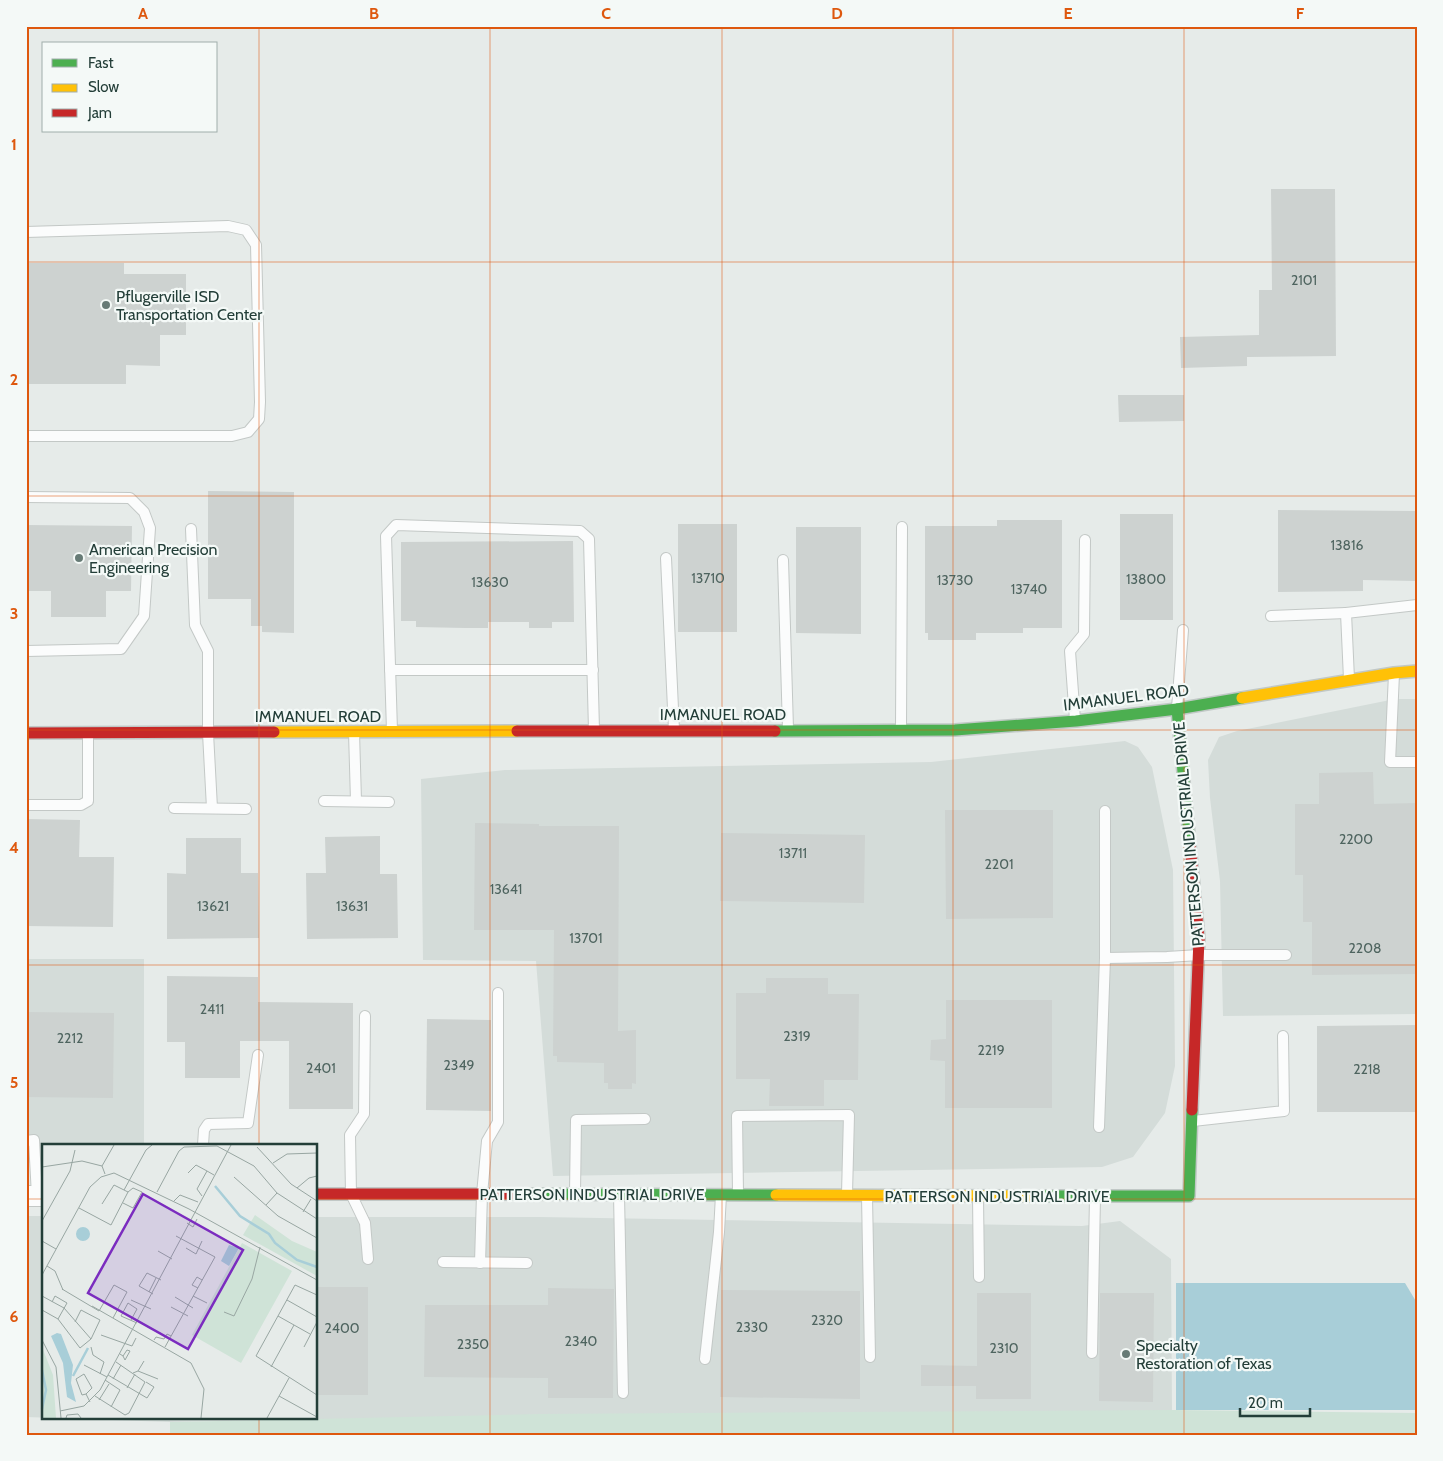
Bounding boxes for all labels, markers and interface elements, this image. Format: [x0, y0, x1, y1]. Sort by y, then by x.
text: A [138, 4, 148, 23]
text: B [369, 4, 379, 23]
text: C [601, 4, 611, 23]
text: D [831, 4, 843, 23]
text: E [1063, 4, 1073, 23]
text: F [1296, 4, 1305, 23]
legend [42, 42, 218, 132]
text: Fast [88, 54, 113, 72]
text: Slow [88, 78, 119, 96]
text: Jam [87, 104, 112, 122]
text: 1 [11, 135, 17, 154]
house number: 2101 [1291, 271, 1317, 289]
place label: Pflugerville ISD Transportation Center [116, 287, 263, 324]
marker: Pflugerville ISD Transportation Center [100, 299, 112, 311]
text: 2 [10, 370, 18, 389]
house number: 13816 [1330, 536, 1364, 554]
place label: American Precision Engineering [89, 540, 218, 577]
marker: American Precision Engineering [73, 552, 85, 564]
house number: 13710 [691, 569, 725, 587]
house number: 13800 [1126, 570, 1166, 588]
house number: 13730 [937, 571, 973, 589]
house number: 13630 [471, 573, 509, 591]
house number: 13740 [1011, 580, 1048, 598]
text: 3 [10, 604, 18, 623]
street label: IMMANUEL ROAD [1062, 680, 1190, 715]
street label: IMMANUEL ROAD [660, 705, 786, 724]
street label: IMMANUEL ROAD [255, 707, 381, 726]
street label: PATTERSON INDUSTRIAL DRIVE [1169, 721, 1208, 947]
house number: 2200 [1339, 830, 1373, 848]
text: 4 [9, 838, 19, 857]
house number: 13711 [779, 844, 807, 862]
house number: 2201 [984, 855, 1014, 873]
house number: 13641 [490, 880, 522, 898]
house number: 13621 [197, 897, 229, 915]
house number: 13631 [336, 897, 368, 915]
house number: 13701 [569, 929, 603, 947]
house number: 2208 [1349, 939, 1381, 957]
house number: 2411 [200, 1000, 224, 1018]
house number: 2319 [783, 1027, 811, 1045]
house number: 2212 [57, 1029, 83, 1047]
house number: 2219 [977, 1041, 1005, 1059]
house number: 2349 [444, 1056, 475, 1074]
house number: 2401 [306, 1059, 336, 1077]
house number: 2218 [1353, 1060, 1381, 1078]
text: 5 [10, 1073, 18, 1092]
inset map [42, 1144, 318, 1418]
street label: PATTERSON INDUSTRIAL DRIVE [479, 1185, 705, 1204]
street label: PATTERSON INDUSTRIAL DRIVE [884, 1187, 1110, 1206]
text: 6 [10, 1307, 19, 1326]
house number: 2320 [811, 1311, 843, 1329]
house number: 2330 [736, 1318, 768, 1336]
house number: 2400 [325, 1319, 360, 1337]
house number: 2340 [565, 1332, 598, 1350]
house number: 2350 [457, 1335, 489, 1353]
place label: Specialty Restoration of Texas [1136, 1336, 1272, 1373]
house number: 2310 [989, 1339, 1019, 1357]
marker: Specialty Restoration of Texas [1120, 1348, 1132, 1360]
scale bar [1240, 1386, 1310, 1418]
text: 20 m [1248, 1394, 1283, 1412]

